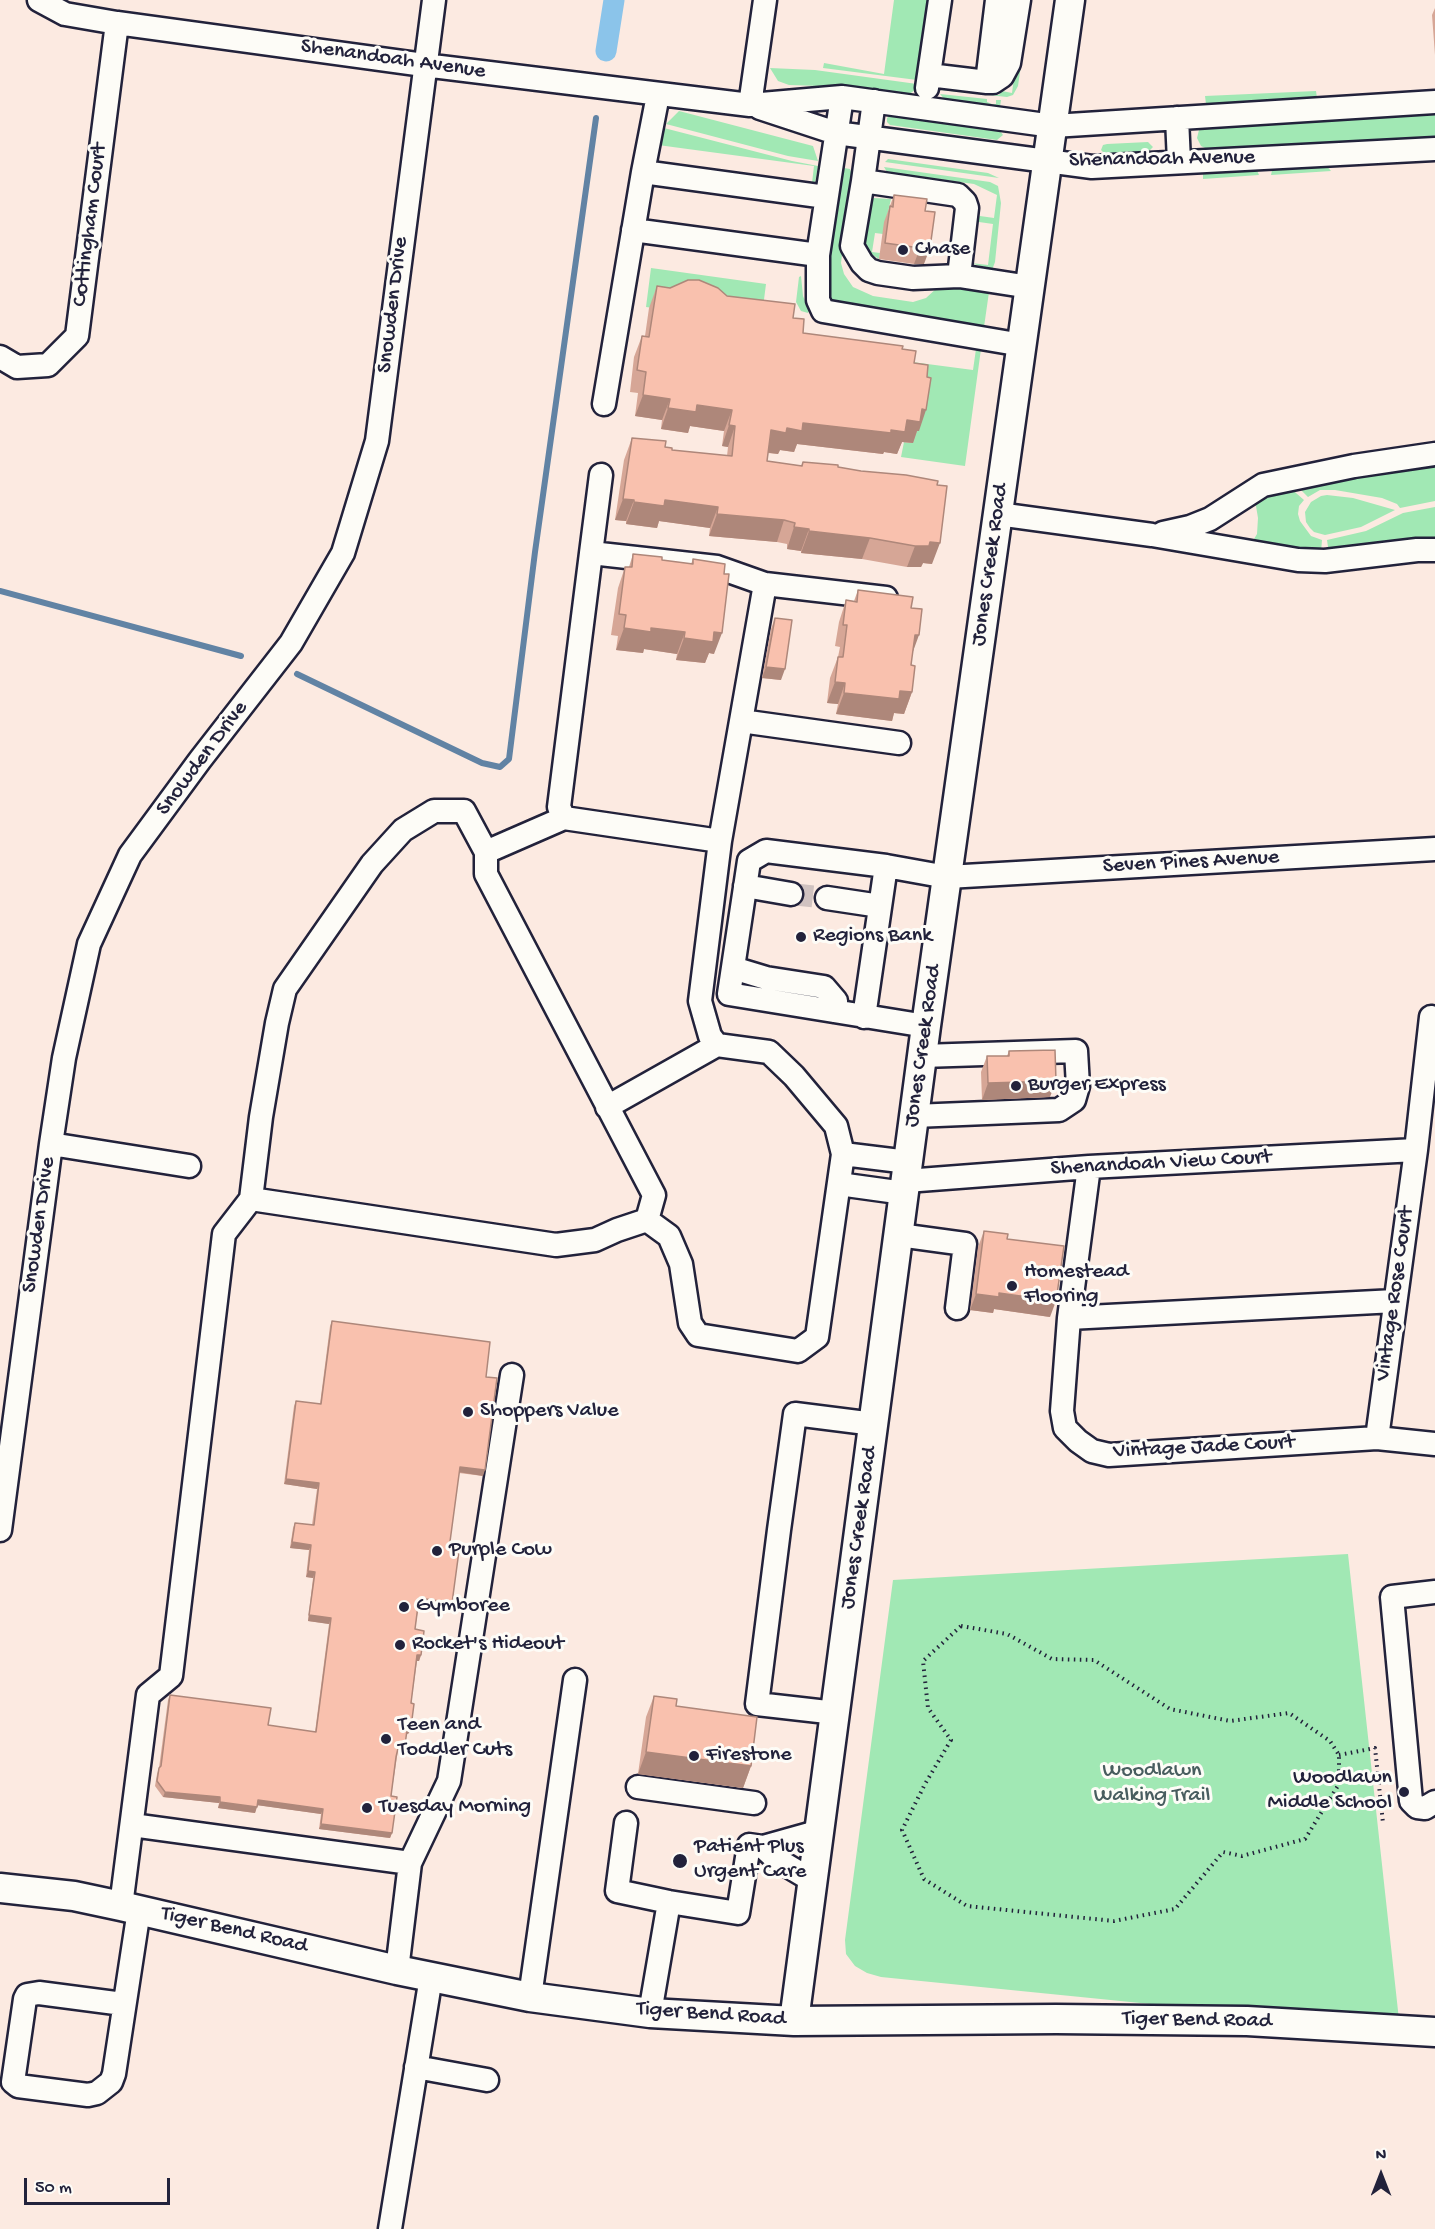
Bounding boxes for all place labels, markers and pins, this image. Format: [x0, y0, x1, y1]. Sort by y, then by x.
place label: Chase [915, 237, 970, 263]
marker: Chase [896, 243, 910, 257]
place label: Regions Bank [813, 924, 932, 950]
marker: Regions Bank [794, 930, 808, 944]
place label: Burger Express [1028, 1073, 1166, 1099]
marker: Burger Express [1009, 1079, 1023, 1093]
place label: Homestead Flooring [1024, 1260, 1128, 1312]
marker: Homestead Flooring [1005, 1279, 1019, 1293]
place label: Shoppers Value [480, 1399, 619, 1425]
marker: Shoppers Value [461, 1405, 475, 1419]
place label: Purple Cow [449, 1538, 552, 1564]
marker: Purple Cow [430, 1544, 444, 1558]
place label: Gymboree [416, 1594, 510, 1620]
marker: Gymboree [397, 1600, 411, 1614]
place label: Rocket's Hideout [412, 1632, 564, 1658]
marker: Rocket's Hideout [393, 1638, 407, 1652]
place label: Teen and Toddler Cuts [398, 1713, 512, 1765]
marker: Teen and Toddler Cuts [379, 1732, 393, 1746]
place label: Firestone [706, 1743, 791, 1769]
marker: Firestone [687, 1749, 701, 1763]
place label: Woodlawn Middle School [1268, 1766, 1392, 1818]
marker: Woodlawn Middle School [1397, 1785, 1411, 1799]
place label: Tuesday Morning [379, 1795, 531, 1821]
marker: Tuesday Morning [360, 1801, 374, 1815]
place label: Patient Plus Urgent Care [694, 1835, 806, 1886]
marker: Patient Plus Urgent Care [671, 1852, 689, 1870]

